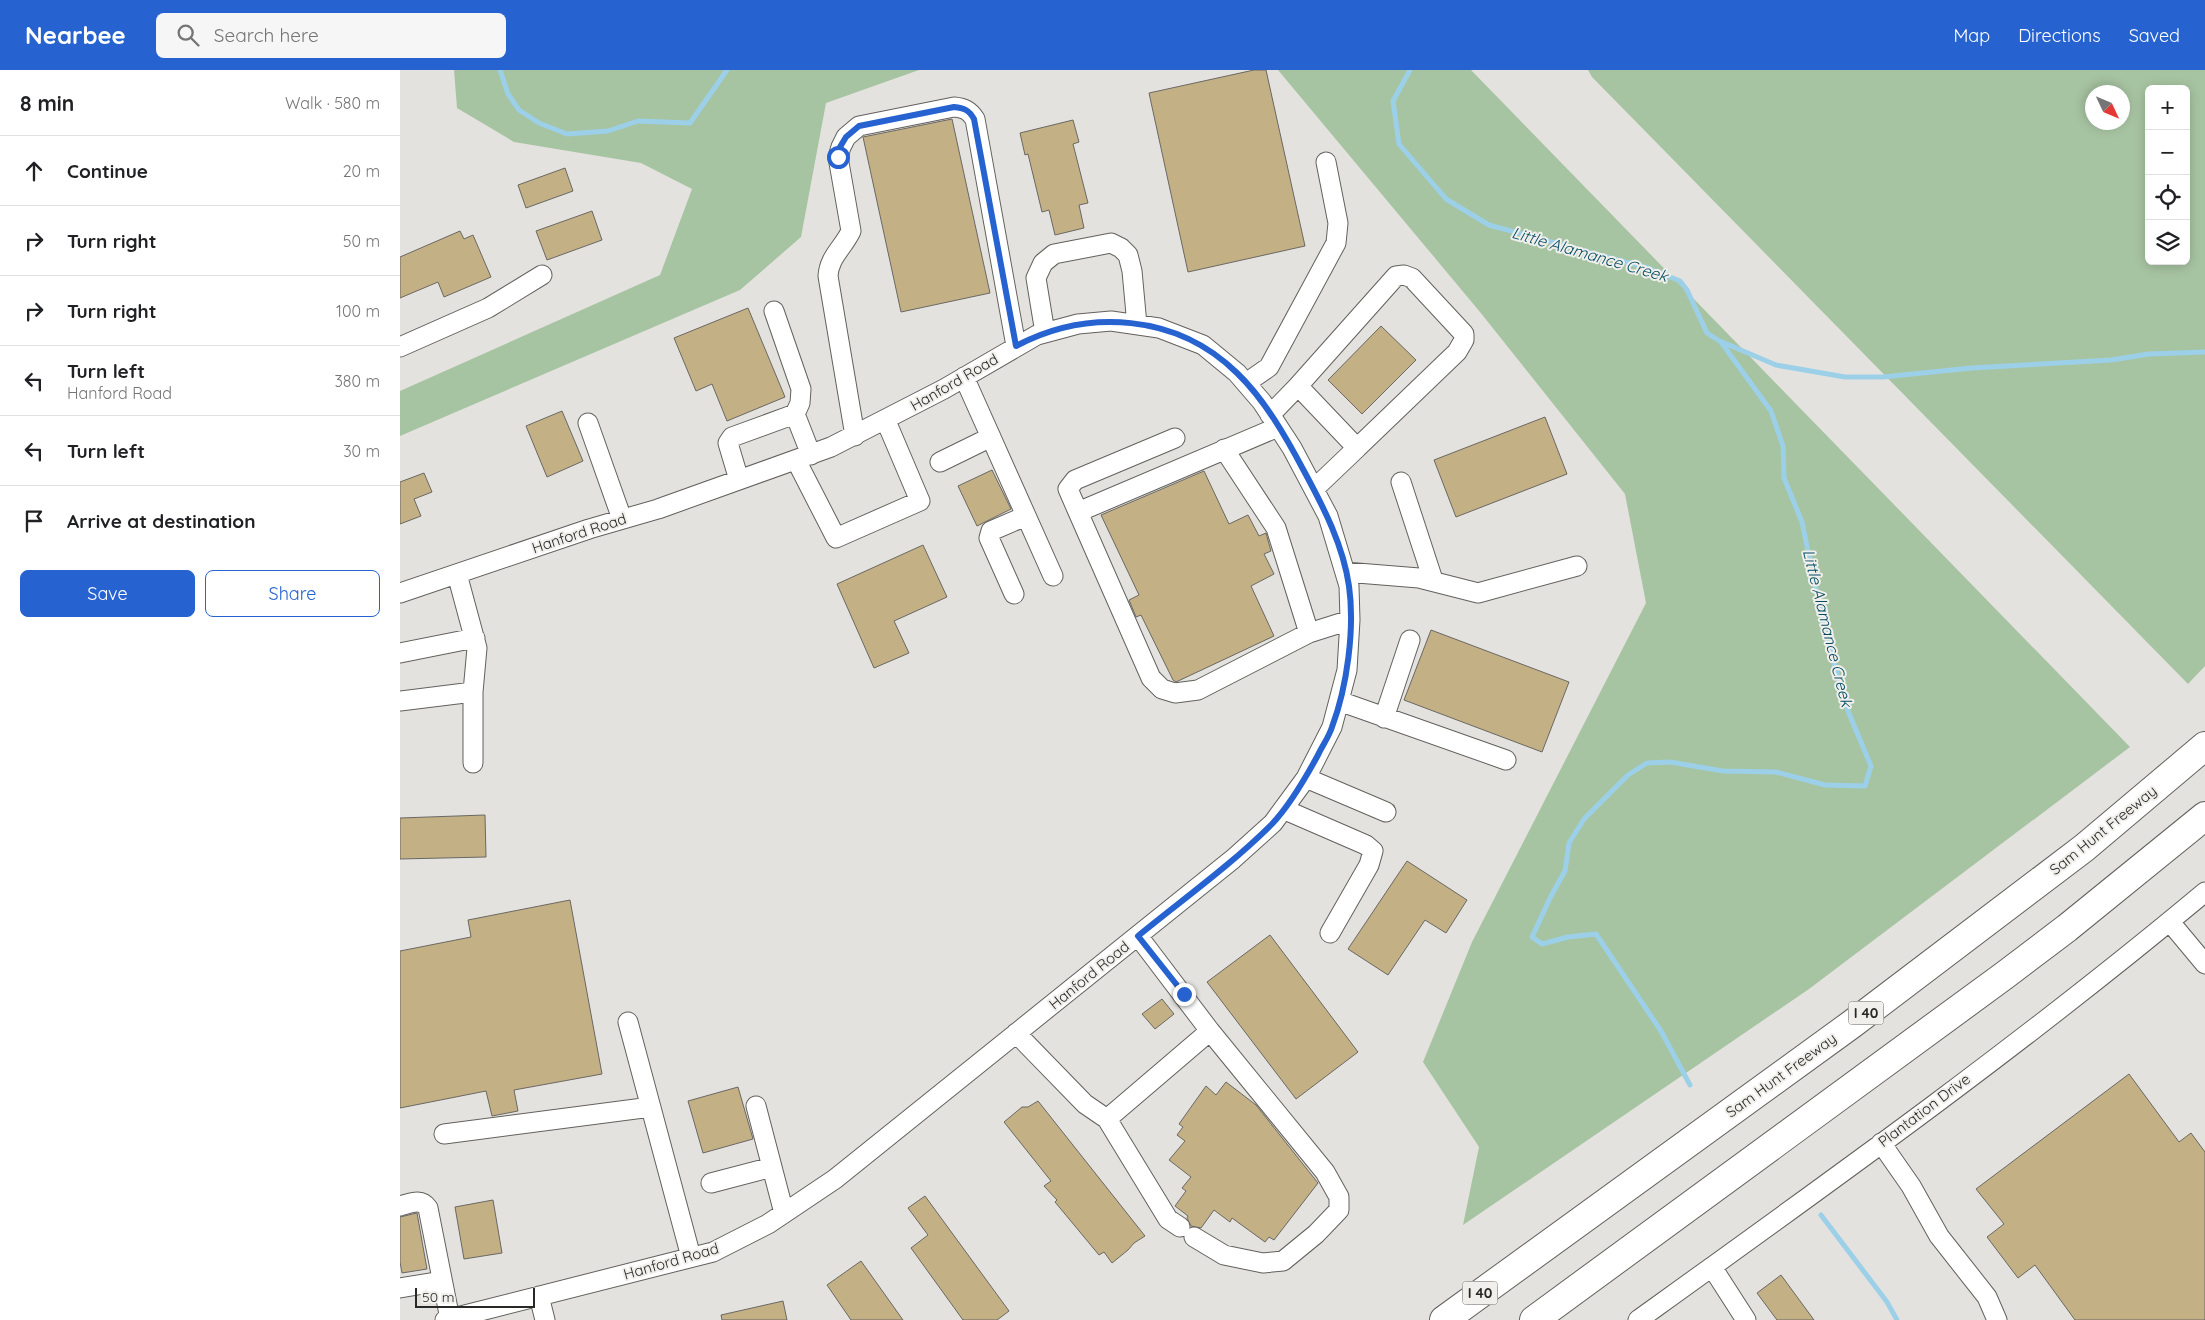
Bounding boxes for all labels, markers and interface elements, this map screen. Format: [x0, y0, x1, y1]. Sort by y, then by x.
search box [156, 13, 506, 58]
text: Nearbee [25, 20, 126, 50]
icon: search [174, 21, 202, 49]
text: Search here [214, 23, 319, 47]
text: Map [1953, 24, 1990, 47]
text: Directions [2018, 24, 2101, 47]
text: Saved [2129, 24, 2180, 47]
north arrow [2085, 85, 2130, 130]
map controls [2145, 85, 2190, 265]
button: + [2145, 85, 2190, 130]
text: 8 min [20, 90, 74, 116]
text: Walk · 580 m [285, 93, 380, 113]
button: − [2145, 130, 2190, 175]
route start [827, 146, 850, 169]
icon: ahead [20, 157, 48, 185]
text: Continue [67, 159, 148, 183]
text: 20 m [343, 161, 380, 181]
button: locate [2145, 175, 2190, 220]
button: layers [2145, 220, 2190, 265]
water label: Little Alamance Creek [1510, 222, 1672, 286]
icon: right [20, 227, 48, 255]
text: Turn right [67, 229, 156, 253]
text: 50 m [343, 231, 380, 251]
icon: right [20, 297, 48, 325]
text: Turn right [67, 299, 156, 323]
text: 100 m [336, 301, 380, 321]
street label: Hanford Road [907, 349, 1001, 415]
text: Turn left [67, 359, 145, 383]
icon: left [20, 367, 48, 395]
text: 380 m [334, 371, 380, 391]
text: Hanford Road [67, 383, 172, 403]
icon: left [20, 437, 48, 465]
text: Turn left [67, 439, 145, 463]
text: 30 m [343, 441, 380, 461]
icon: arrive [20, 507, 48, 535]
text: Arrive at destination [67, 509, 256, 533]
street label: Hanford Road [529, 509, 629, 557]
water label: Little Alamance Creek [1799, 547, 1858, 710]
button: Save [20, 570, 195, 617]
button: Share [205, 570, 380, 617]
street label: Sam Hunt Freeway [2046, 781, 2160, 879]
street label: Hanford Road [1045, 937, 1133, 1013]
route end [1173, 983, 1196, 1006]
road number: I 40 [1848, 1001, 1884, 1024]
street label: Sam Hunt Freeway [1722, 1028, 1840, 1122]
street label: Plantation Drive [1874, 1069, 1974, 1151]
street label: Hanford Road [621, 1238, 721, 1284]
road number: I 40 [1462, 1282, 1498, 1304]
scale bar [415, 1285, 535, 1308]
text: 50 m [422, 1288, 455, 1306]

